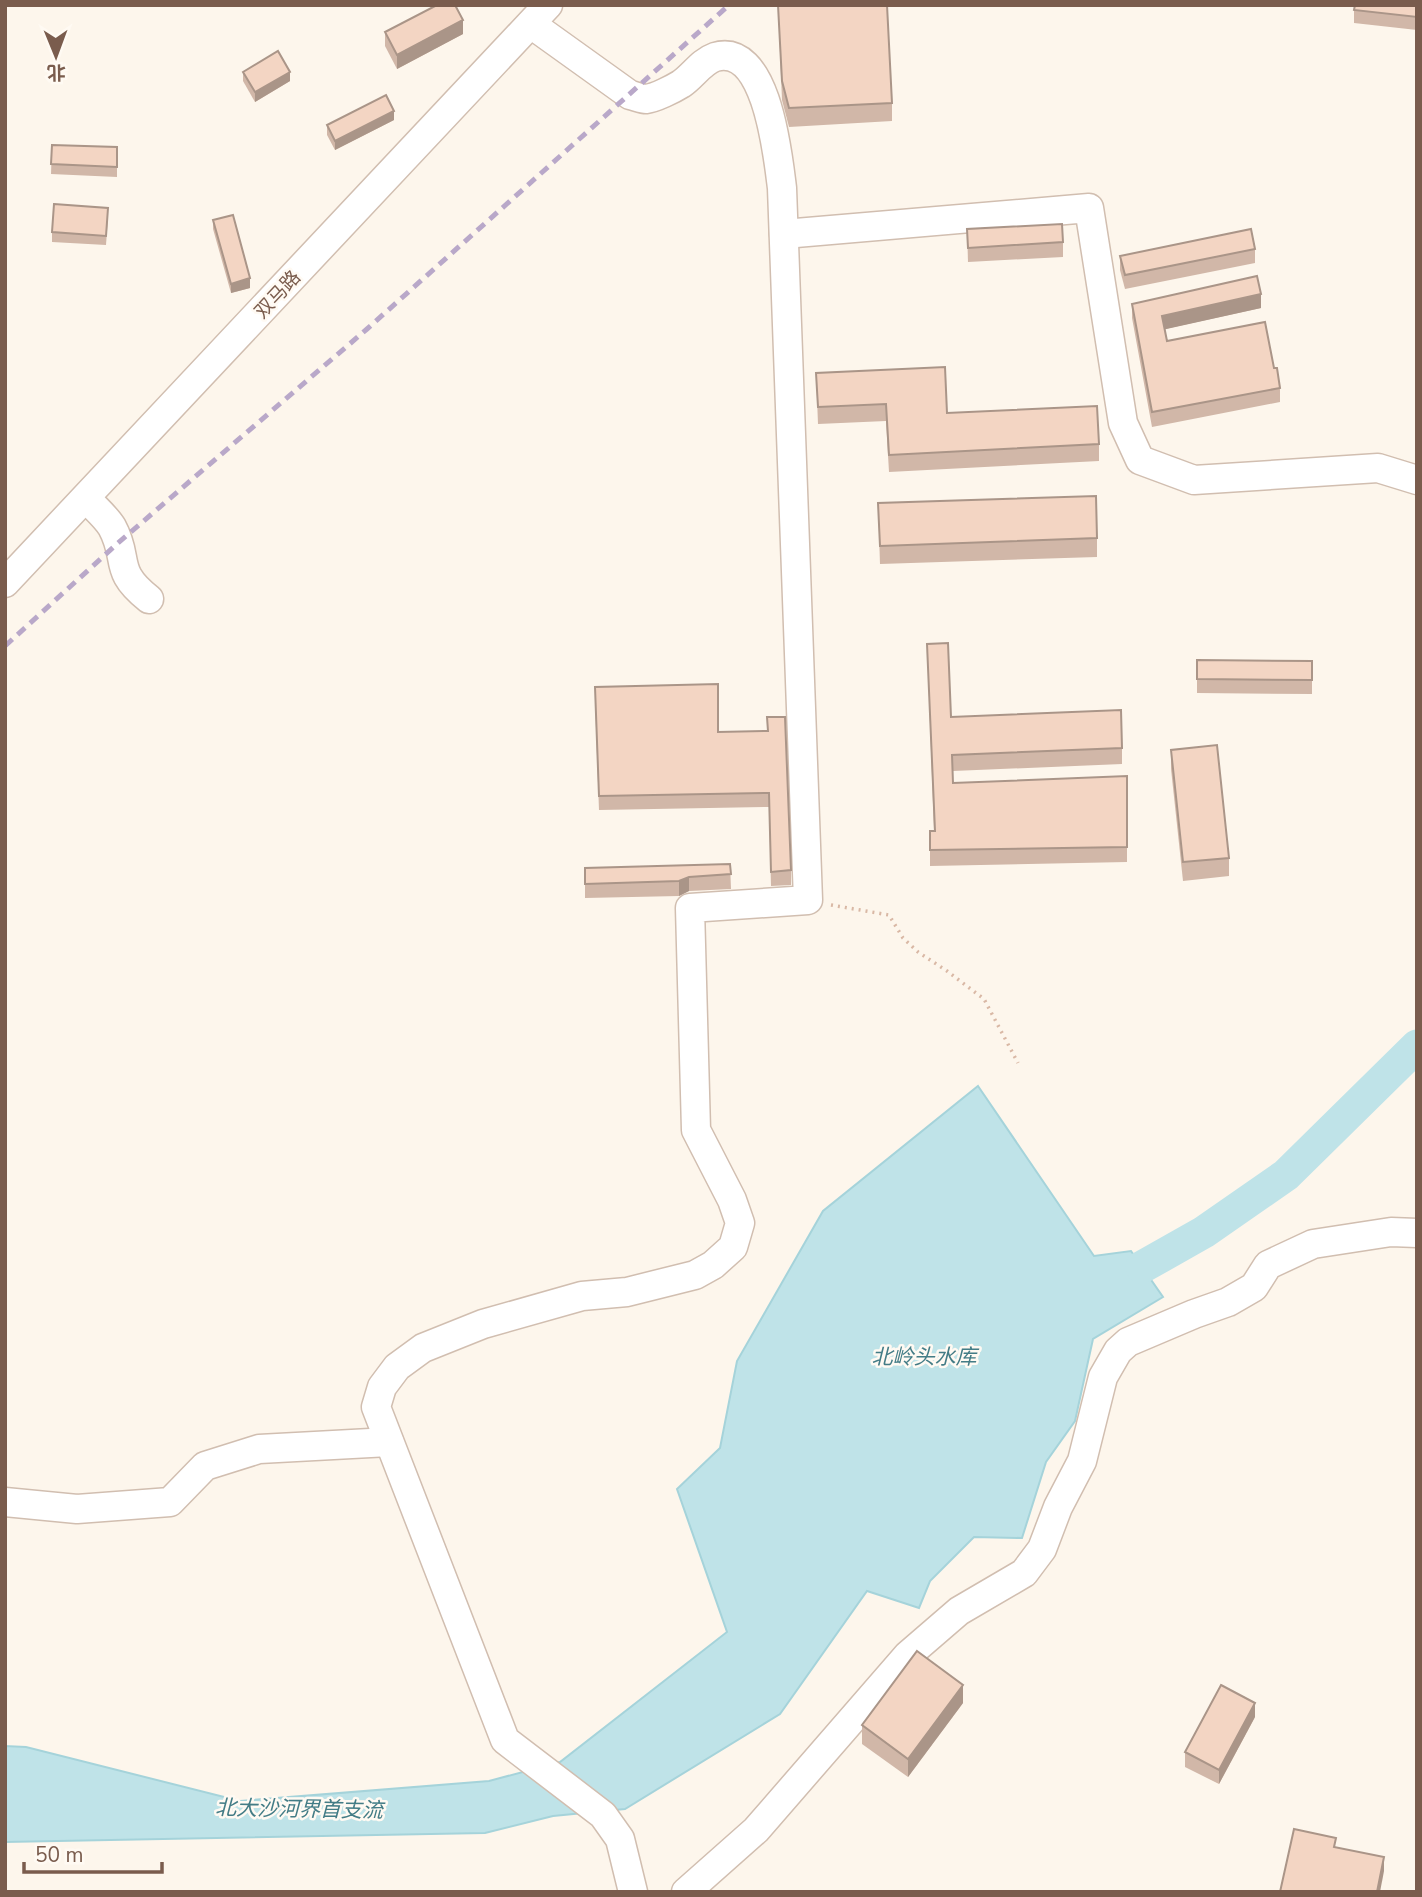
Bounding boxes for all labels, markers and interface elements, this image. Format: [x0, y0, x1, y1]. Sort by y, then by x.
north arrow [21, 21, 91, 91]
text: 北 [47, 59, 66, 85]
street label: 双马路 [249, 265, 307, 324]
water label: 北岭头水库 [872, 1343, 979, 1371]
water label: 北大沙河界首支流 [215, 1794, 386, 1825]
scale bar [24, 1830, 163, 1874]
text: 50 m [35, 1841, 84, 1869]

